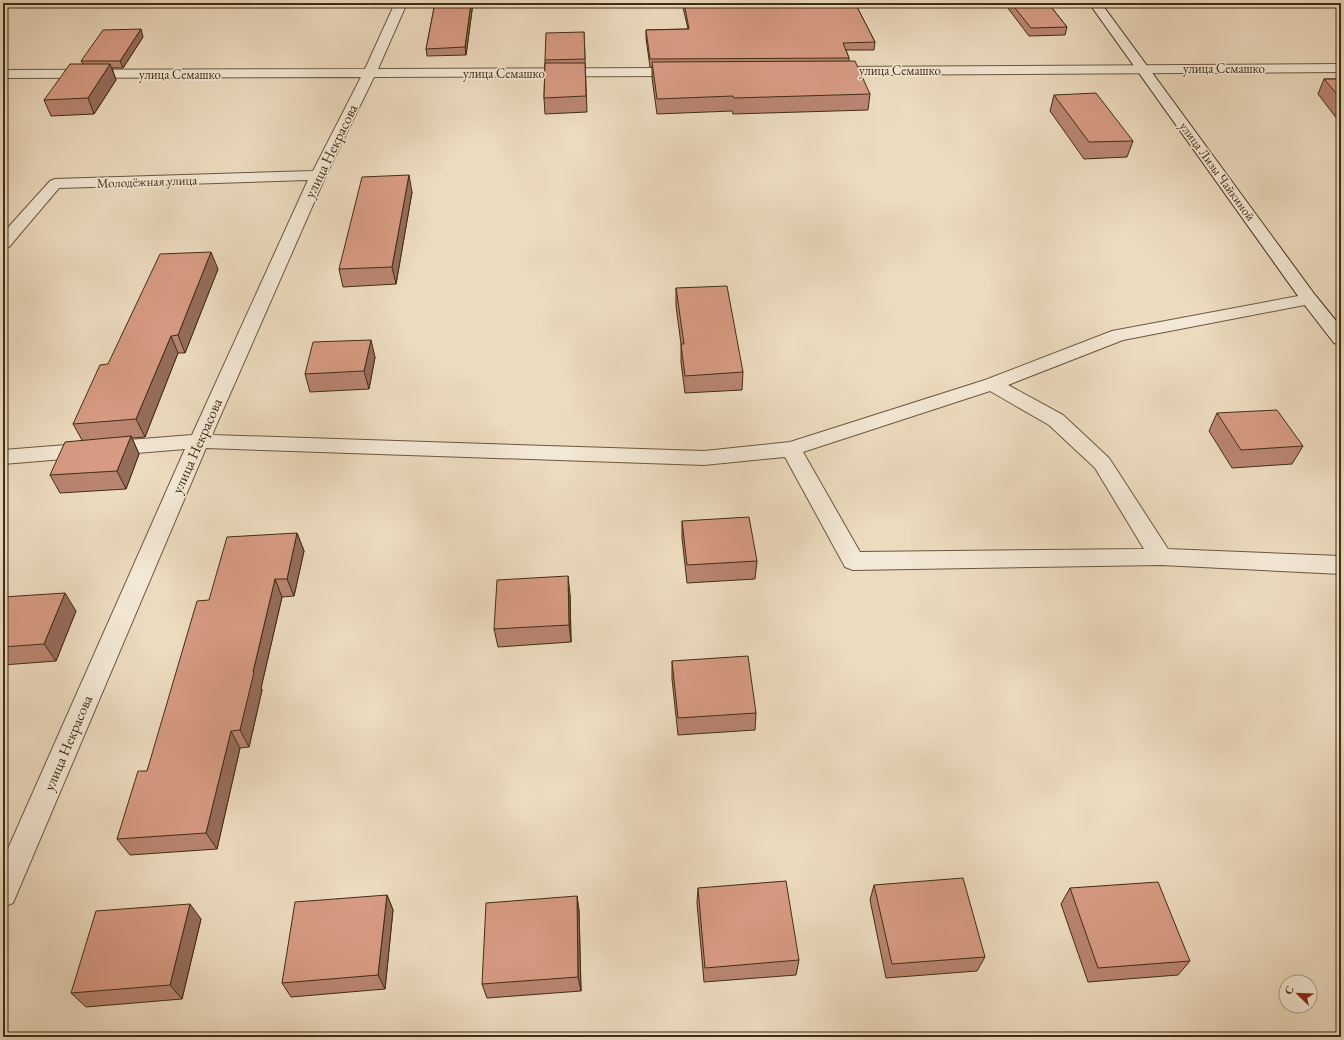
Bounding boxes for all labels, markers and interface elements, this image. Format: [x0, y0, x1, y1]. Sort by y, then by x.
street label: улица Семашко [1183, 60, 1265, 77]
street label: улица Семашко [859, 62, 941, 79]
street label: улица Семашко [463, 65, 545, 82]
street label: улица Семашко [139, 66, 221, 83]
street label: улица Некрасова [300, 101, 362, 201]
street label: улица Лизы Чайкиной [1176, 118, 1259, 224]
street label: Молодёжная улица [96, 171, 198, 192]
street label: улица Некрасова [167, 395, 226, 496]
street label: улица Некрасова [39, 692, 96, 794]
north arrow [1278, 974, 1318, 1014]
text: С [1281, 984, 1297, 996]

